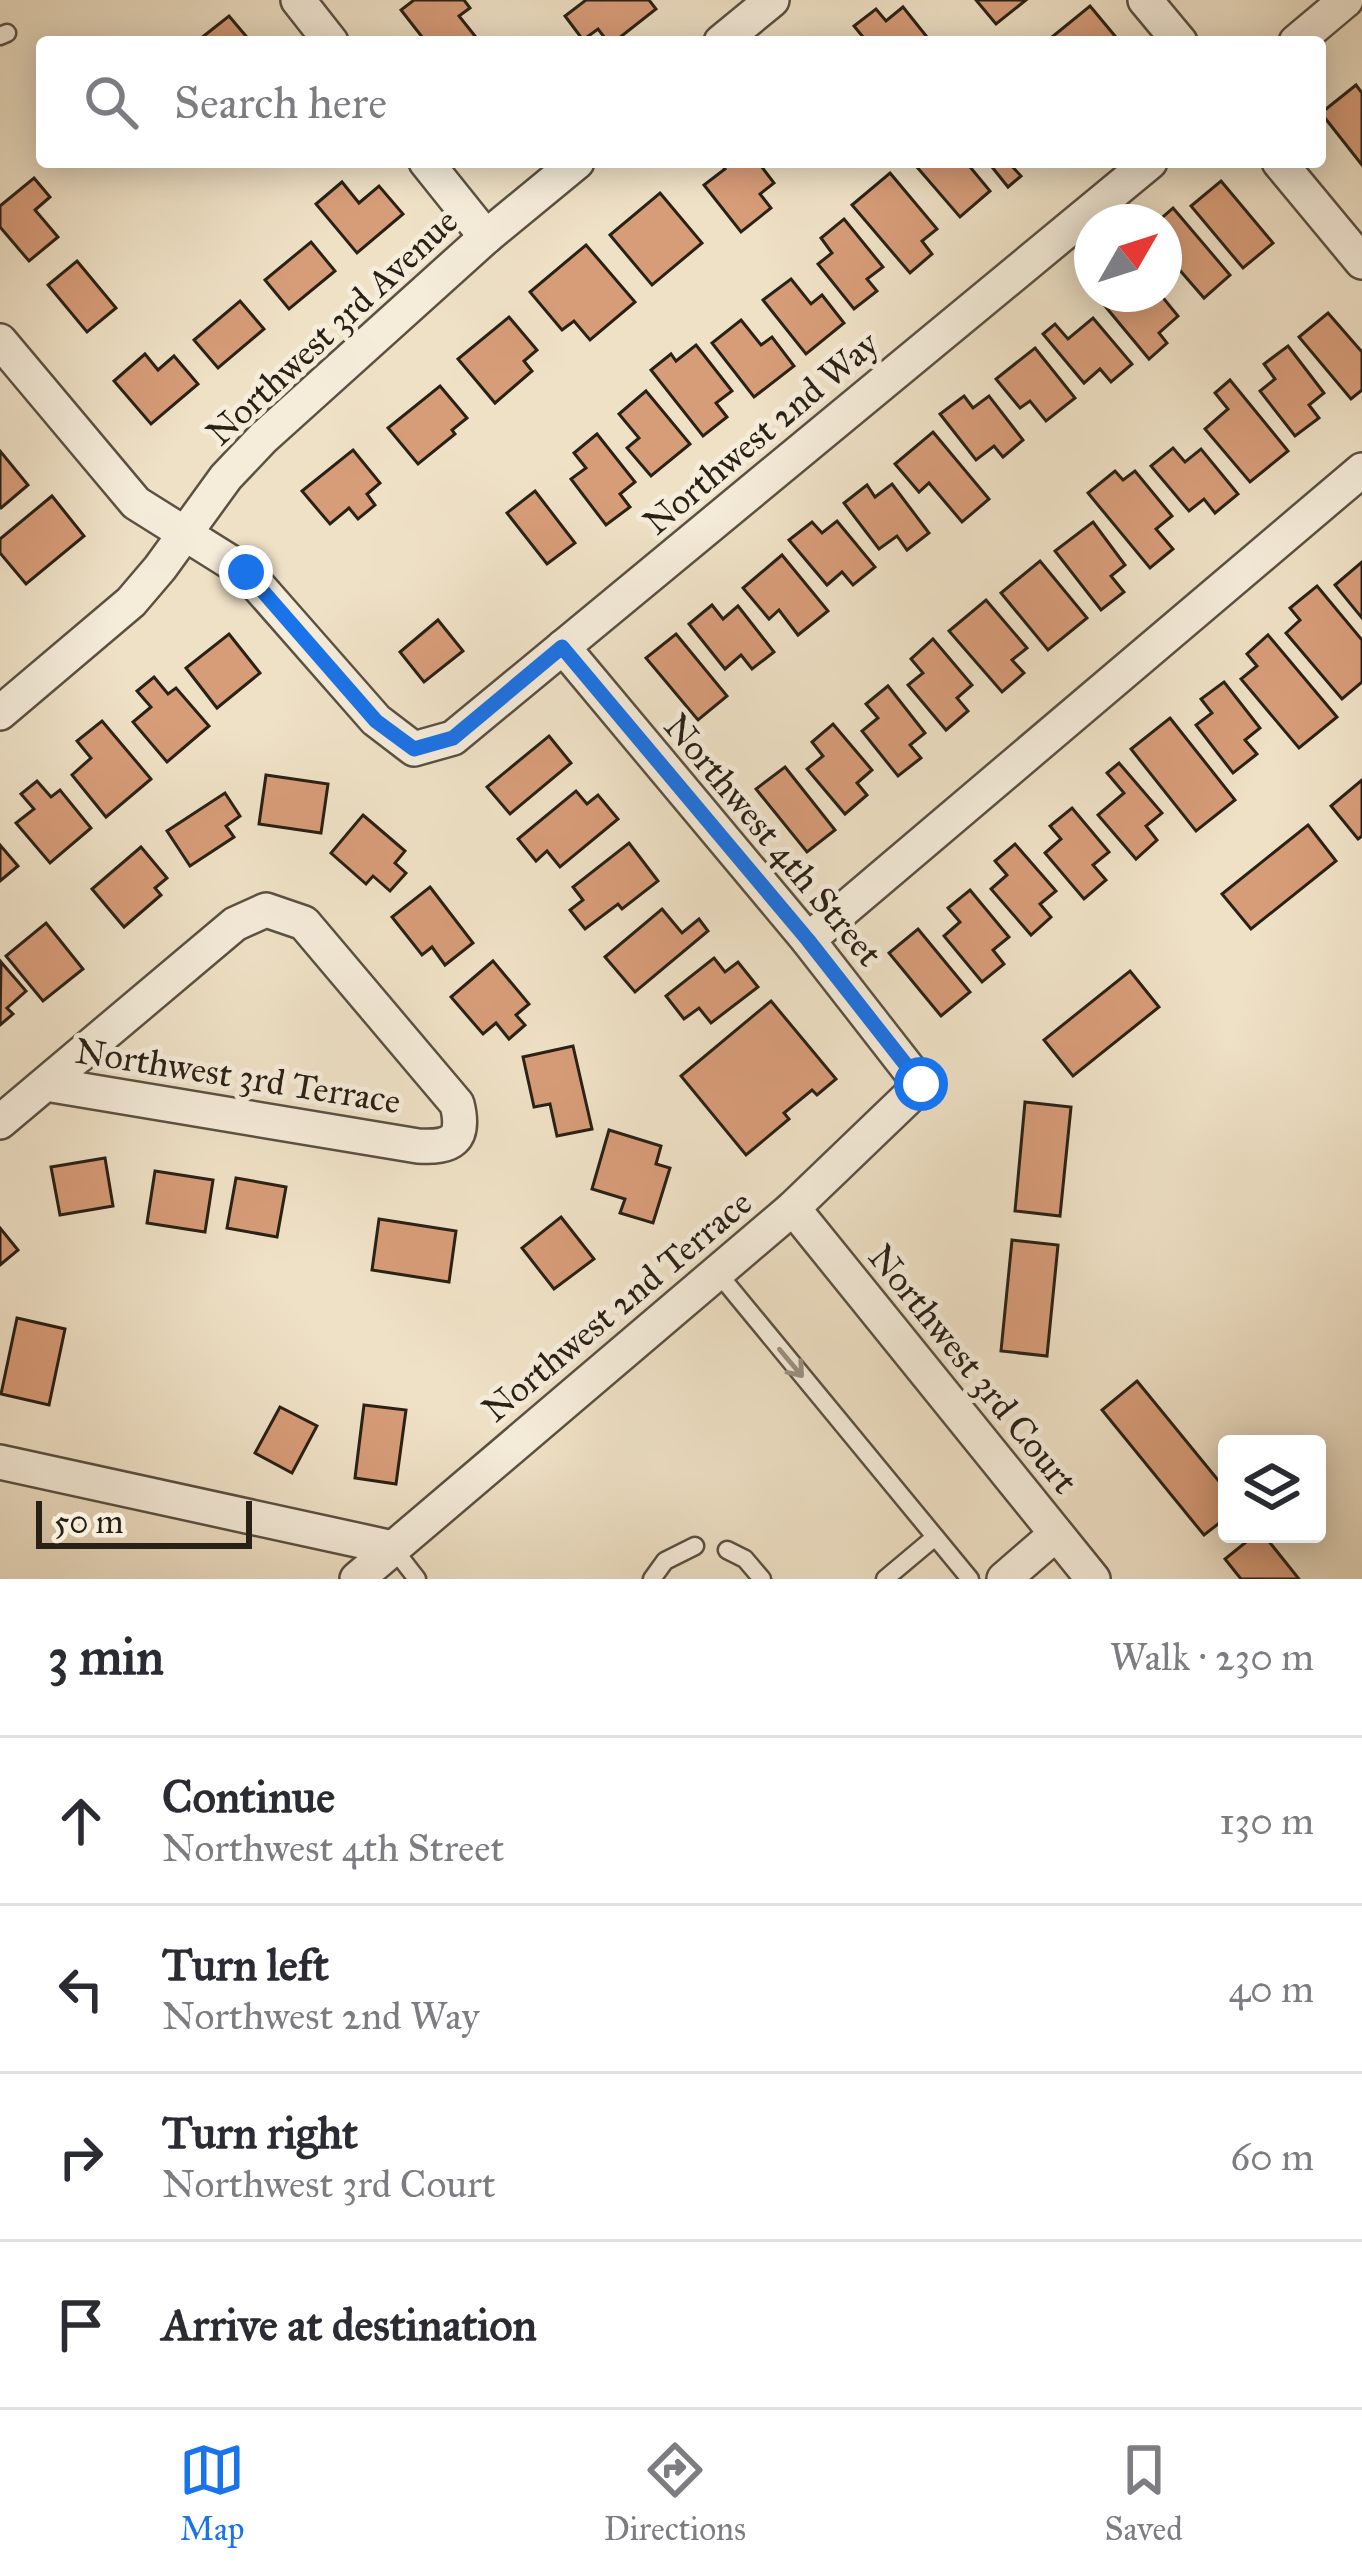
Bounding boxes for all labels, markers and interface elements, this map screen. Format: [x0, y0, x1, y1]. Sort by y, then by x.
search box [36, 36, 1326, 168]
icon: search [78, 69, 144, 135]
text: Search here [174, 75, 387, 130]
street label: Northwest 3rd Avenue [197, 199, 467, 455]
north arrow [1074, 204, 1182, 312]
street label: Northwest 2nd Way [635, 321, 888, 544]
route end [219, 545, 273, 599]
street label: Northwest 4th Street [655, 705, 892, 975]
street label: Northwest 3rd Terrace [72, 1029, 404, 1123]
route start [894, 1057, 948, 1111]
street label: Northwest 2nd Terrace [473, 1180, 761, 1432]
street label: Northwest 3rd Court [859, 1236, 1087, 1503]
one-way arrow [777, 1347, 805, 1378]
map controls [1218, 1435, 1326, 1543]
button: layers [1218, 1435, 1326, 1543]
scale bar [36, 1495, 252, 1548]
text: 50 m [54, 1502, 123, 1542]
text: 3 min [48, 1626, 164, 1688]
text: Walk · 230 m [1110, 1633, 1314, 1681]
text: Continue [162, 1769, 335, 1824]
icon: ahead [48, 1788, 114, 1854]
text: 130 m [1219, 1797, 1314, 1845]
text: Northwest 4th Street [162, 1824, 504, 1872]
text: Turn left [162, 1937, 329, 1992]
icon: left [48, 1956, 114, 2022]
text: 40 m [1228, 1965, 1314, 2013]
text: Northwest 2nd Way [162, 1992, 480, 2040]
text: Turn right [162, 2105, 358, 2160]
icon: right [48, 2124, 114, 2190]
text: 60 m [1230, 2133, 1314, 2181]
text: Northwest 3rd Court [162, 2160, 496, 2208]
icon: arrive [48, 2292, 114, 2358]
text: Arrive at destination [162, 2297, 537, 2352]
tab: Map [179, 2437, 245, 2549]
tab: Directions [604, 2437, 746, 2549]
tab: Saved [1104, 2437, 1183, 2549]

